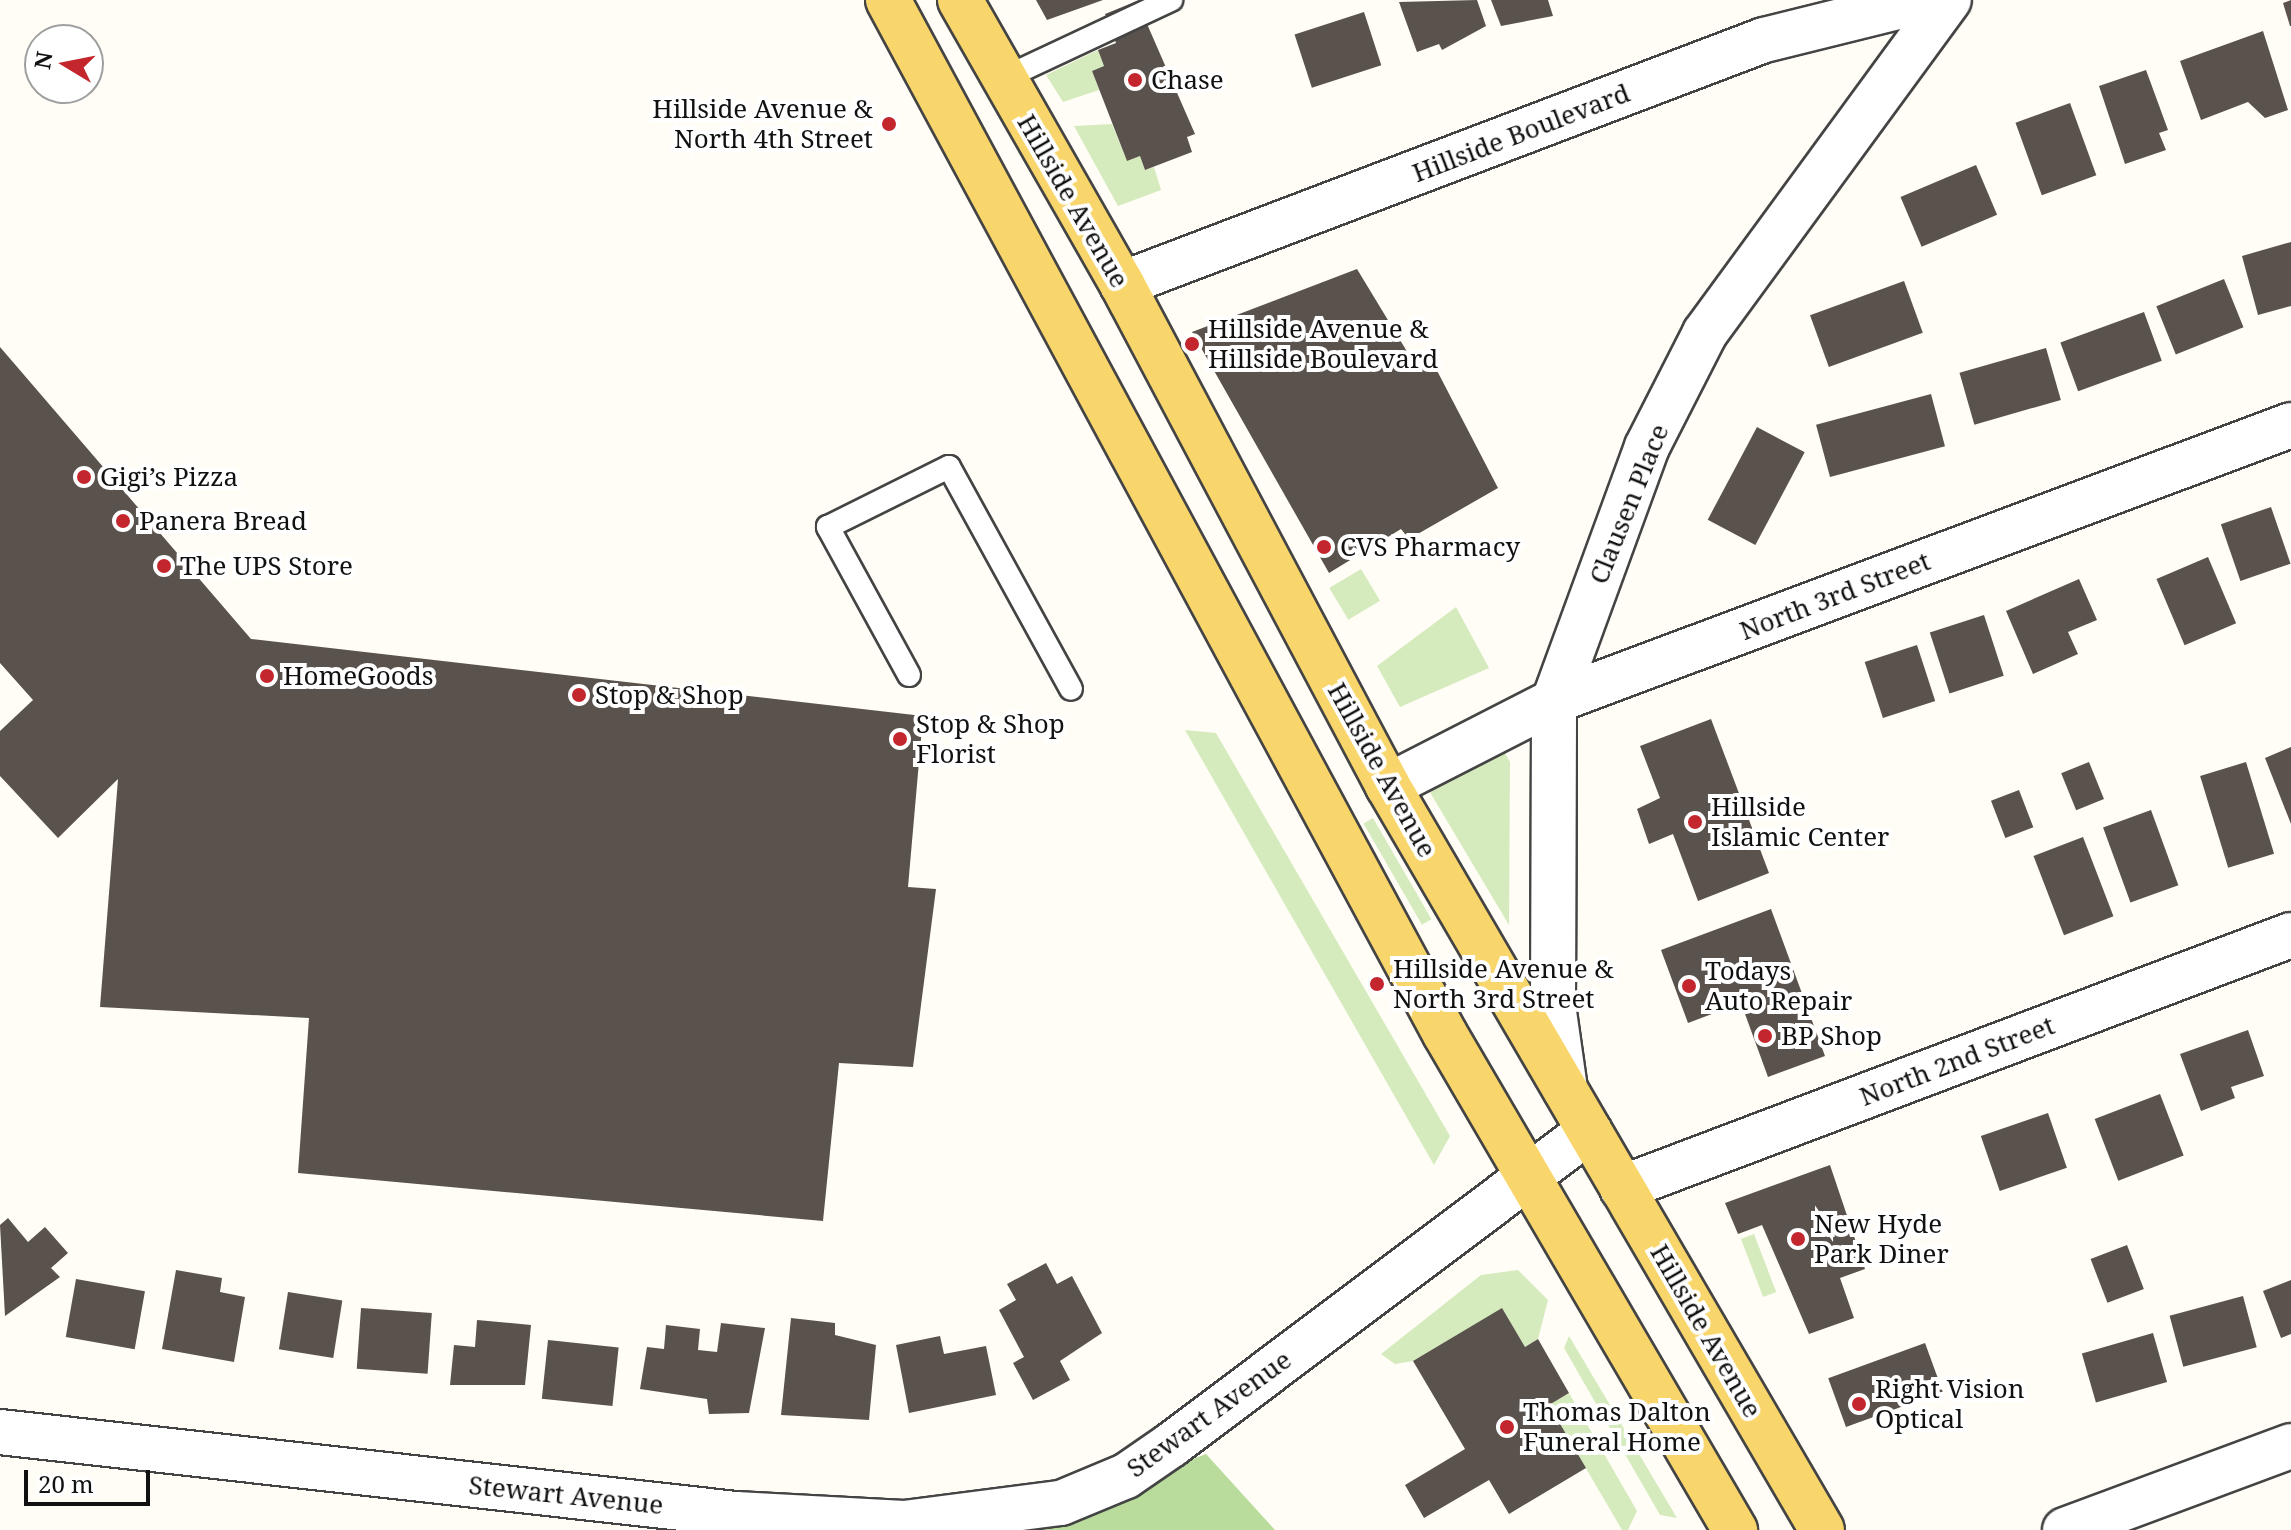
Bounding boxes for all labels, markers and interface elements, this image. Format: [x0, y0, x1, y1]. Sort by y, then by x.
north arrow [24, 24, 104, 104]
text: N [26, 49, 59, 71]
place label: Chase [1151, 64, 1224, 96]
marker: Chase [1126, 71, 1144, 89]
street label: Hillside Boulevard [1408, 77, 1634, 189]
place label: Hillside Avenue & North 4th Street [652, 93, 873, 154]
street label: Hillside Avenue [1011, 109, 1135, 293]
marker: Hillside Avenue & North 4th Street [880, 115, 898, 133]
place label: Hillside Avenue & Hillside Boulevard [1208, 313, 1438, 374]
marker: Hillside Avenue & Hillside Boulevard [1183, 335, 1201, 353]
street label: Clausen Place [1583, 420, 1675, 588]
place label: Gigi’s Pizza [100, 461, 238, 493]
marker: Gigi’s Pizza [75, 468, 93, 486]
place label: Panera Bread [139, 505, 307, 537]
marker: Panera Bread [114, 512, 132, 530]
place label: CVS Pharmacy [1340, 531, 1520, 563]
marker: CVS Pharmacy [1315, 538, 1333, 556]
street label: North 3rd Street [1735, 545, 1935, 647]
place label: The UPS Store [180, 550, 353, 582]
marker: The UPS Store [155, 557, 173, 575]
place label: HomeGoods [283, 660, 433, 692]
marker: HomeGoods [258, 667, 276, 685]
street label: Hillside Avenue [1321, 677, 1443, 863]
place label: Stop & Shop [595, 679, 744, 711]
marker: Stop & Shop [570, 686, 588, 704]
place label: Stop & Shop Florist [916, 708, 1065, 770]
marker: Stop & Shop Florist [891, 730, 909, 748]
place label: Hillside Islamic Center [1711, 791, 1889, 852]
marker: Hillside Islamic Center [1686, 813, 1704, 831]
place label: Hillside Avenue & North 3rd Street [1393, 953, 1614, 1014]
place label: Todays Auto Repair [1705, 955, 1852, 1016]
marker: Hillside Avenue & North 3rd Street [1368, 975, 1386, 993]
marker: Todays Auto Repair [1680, 977, 1698, 995]
street label: North 2nd Street [1855, 1010, 2059, 1112]
place label: BP Shop [1781, 1020, 1882, 1052]
marker: BP Shop [1756, 1027, 1774, 1045]
place label: New Hyde Park Diner [1814, 1208, 1949, 1270]
marker: New Hyde Park Diner [1789, 1230, 1807, 1248]
street label: Hillside Avenue [1644, 1239, 1768, 1423]
street label: Stewart Avenue [1121, 1344, 1297, 1484]
place label: Right Vision Optical [1875, 1373, 2024, 1434]
marker: Right Vision Optical [1850, 1395, 1868, 1413]
place label: Thomas Dalton Funeral Home [1523, 1396, 1711, 1458]
marker: Thomas Dalton Funeral Home [1498, 1418, 1516, 1436]
scale bar [28, 1454, 154, 1504]
text: 20 m [38, 1467, 94, 1500]
street label: Stewart Avenue [467, 1469, 665, 1521]

